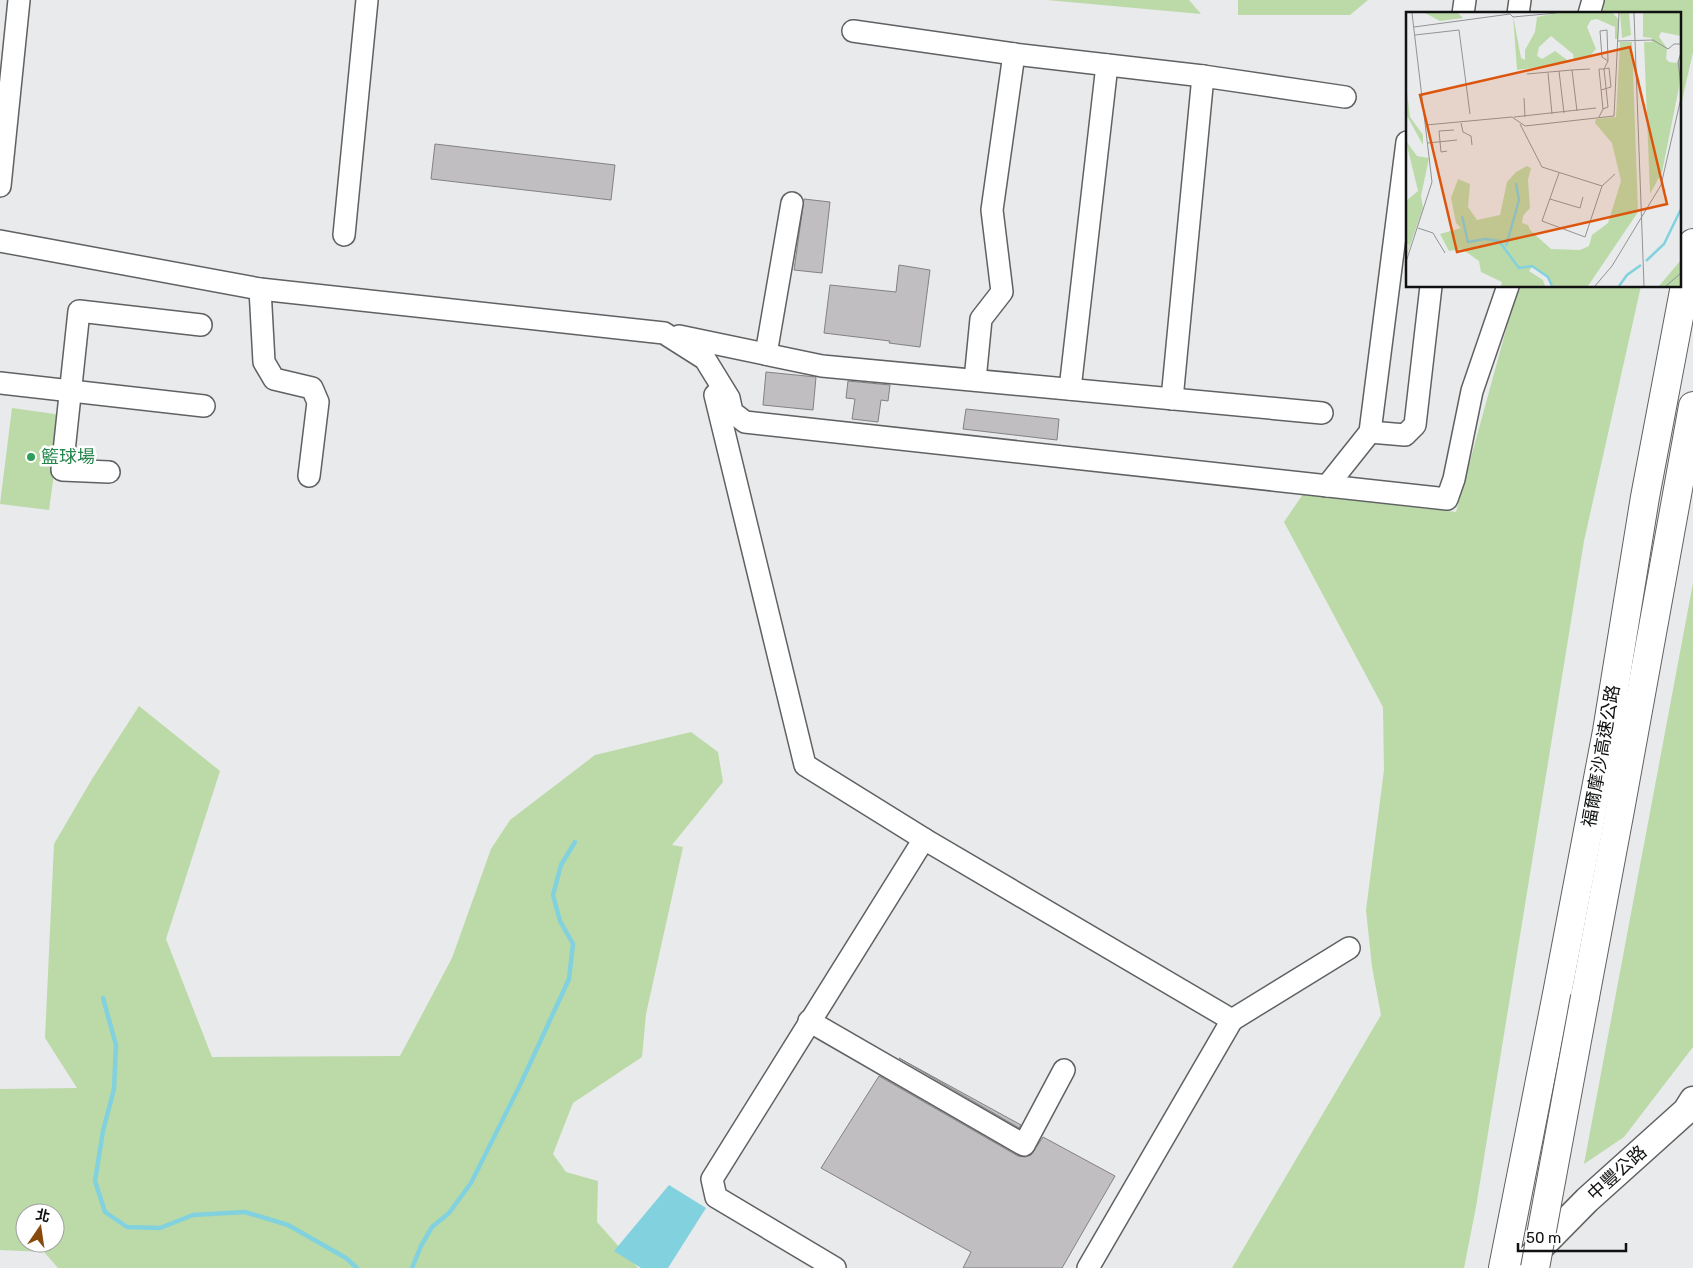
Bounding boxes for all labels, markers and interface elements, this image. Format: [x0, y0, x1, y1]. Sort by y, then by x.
inset map [1406, 12, 1680, 288]
place label: 籃球場 [41, 446, 95, 468]
marker: 籃球場 [25, 451, 37, 463]
street label: 福爾摩沙高速公路 [1578, 683, 1624, 829]
street label: 中豐公路 [1583, 1141, 1651, 1205]
north arrow [15, 1203, 65, 1253]
text: 北 [34, 1206, 52, 1226]
scale bar [1518, 1220, 1626, 1252]
text: 50 m [1526, 1229, 1561, 1247]

